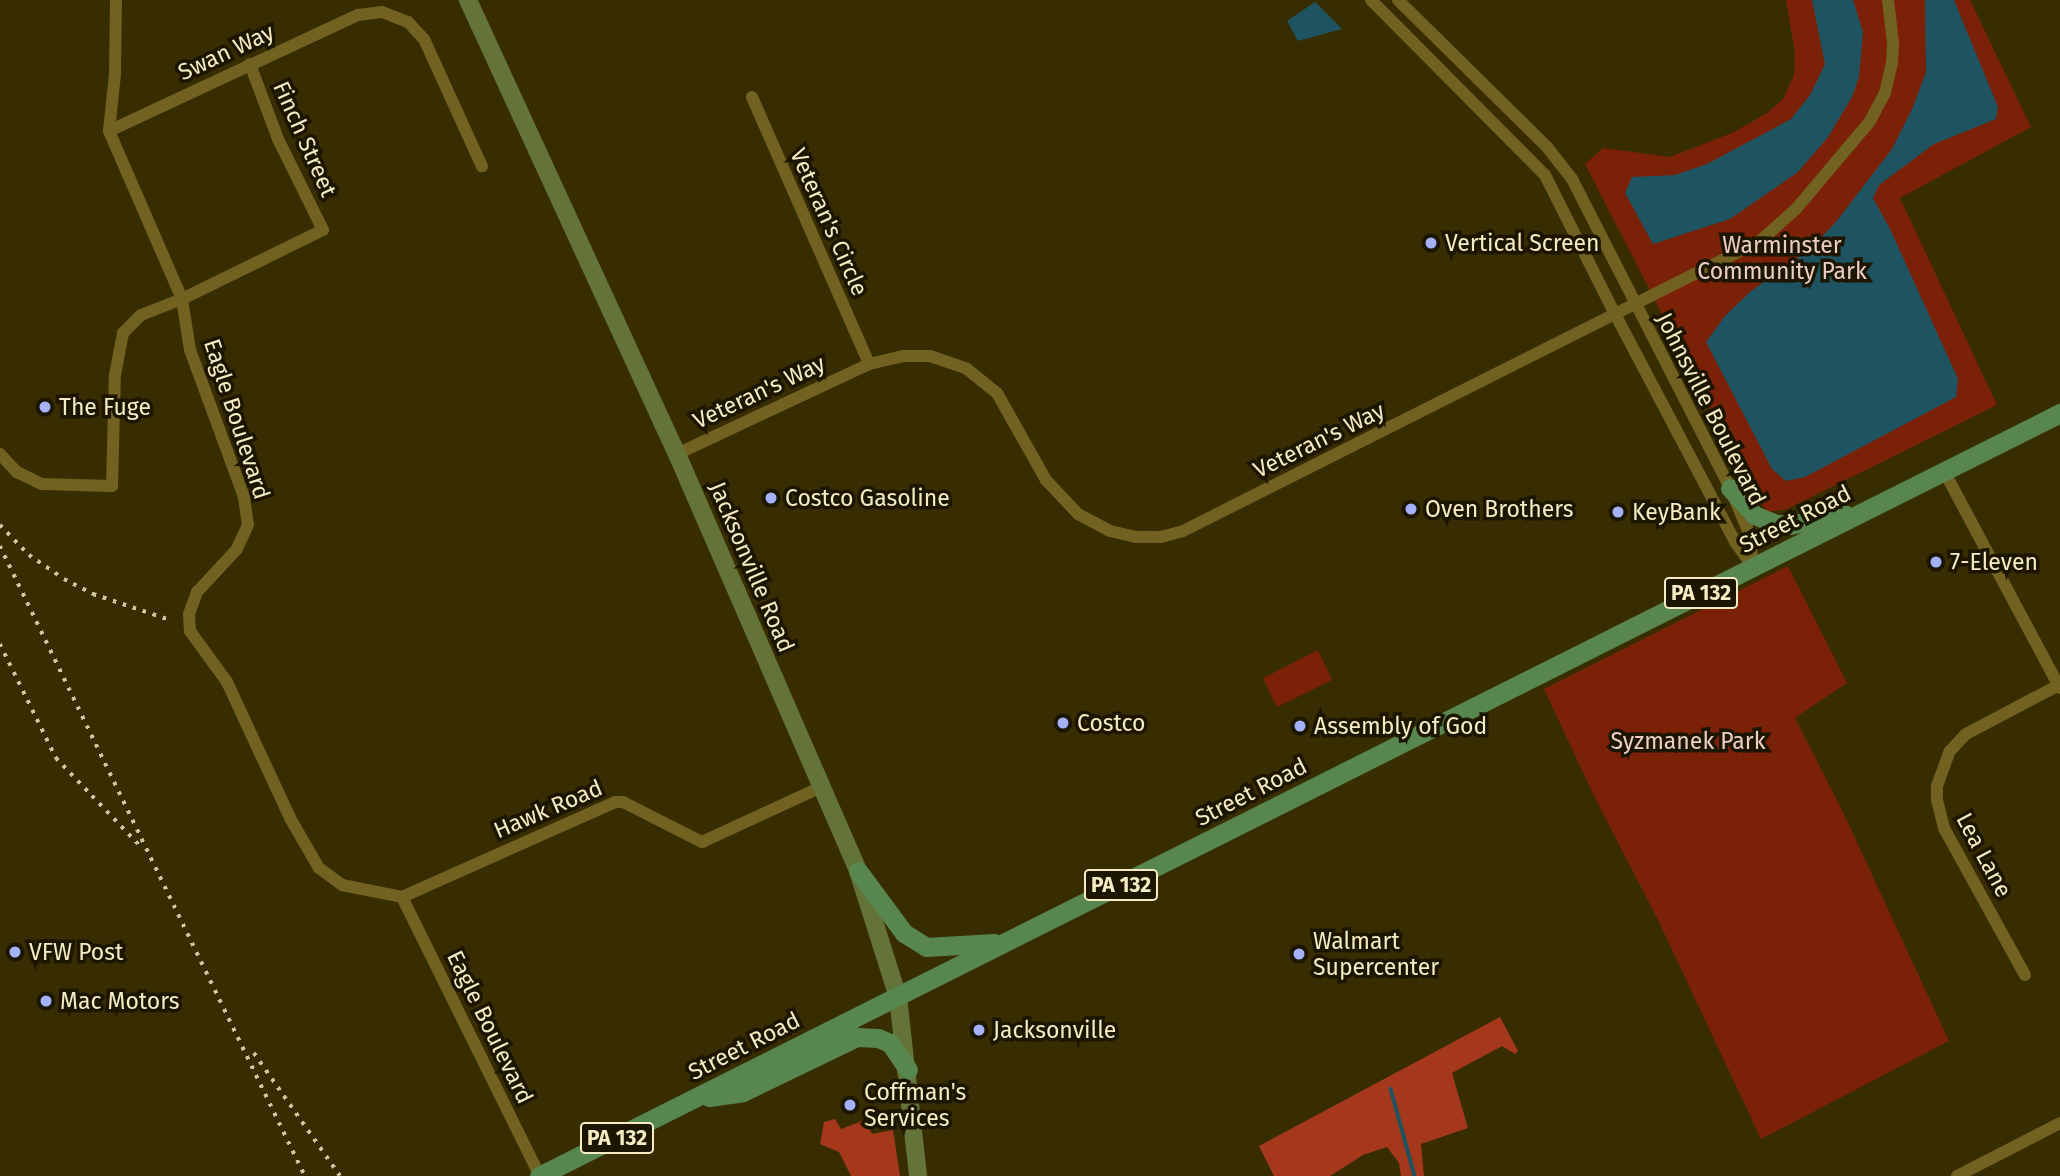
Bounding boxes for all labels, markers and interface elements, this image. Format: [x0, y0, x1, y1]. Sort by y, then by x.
street label: Swan Way [174, 18, 278, 86]
street label: Finch Street [267, 77, 343, 201]
street label: Veteran's Circle [784, 144, 874, 300]
place label: Vertical Screen [1445, 229, 1600, 257]
park label: Warminster Community Park [1697, 231, 1867, 285]
marker: Vertical Screen [1423, 235, 1439, 251]
street label: Johnsville Boulevard [1650, 308, 1772, 510]
street label: Eagle Boulevard [198, 335, 276, 503]
street label: Veteran's Way [689, 349, 829, 435]
place label: The Fuge [59, 393, 151, 421]
street label: Veteran's Way [1249, 396, 1389, 484]
marker: The Fuge [37, 399, 53, 415]
street label: Jacksonville Road [704, 478, 800, 656]
street label: Street Road [1735, 479, 1855, 559]
place label: Costco Gasoline [785, 484, 950, 512]
marker: Costco Gasoline [763, 490, 779, 506]
place label: Oven Brothers [1425, 495, 1573, 523]
place label: KeyBank [1632, 498, 1721, 526]
marker: Oven Brothers [1403, 501, 1419, 517]
marker: KeyBank [1610, 504, 1626, 520]
place label: 7-Eleven [1950, 548, 2038, 576]
marker: 7-Eleven [1928, 554, 1944, 570]
road number: PA 132 [1662, 576, 1740, 610]
place label: Costco [1077, 709, 1146, 737]
place label: Assembly of God [1314, 712, 1487, 740]
marker: Costco [1055, 715, 1071, 731]
marker: Assembly of God [1292, 718, 1308, 734]
park label: Syzmanek Park [1610, 727, 1766, 755]
street label: Street Road [1191, 752, 1311, 832]
street label: Hawk Road [489, 774, 607, 844]
street label: Lea Lane [1950, 808, 2018, 902]
road number: PA 132 [1082, 868, 1160, 903]
place label: Walmart Supercenter [1313, 927, 1439, 981]
place label: VFW Post [29, 938, 123, 966]
marker: VFW Post [7, 944, 23, 960]
street label: Eagle Boulevard [441, 946, 539, 1108]
marker: Walmart Supercenter [1291, 946, 1307, 962]
place label: Mac Motors [60, 987, 179, 1015]
marker: Mac Motors [38, 993, 54, 1009]
street label: Street Road [684, 1006, 804, 1086]
place label: Jacksonville [993, 1016, 1116, 1044]
marker: Jacksonville [971, 1022, 987, 1038]
place label: Coffman's Services [864, 1078, 966, 1132]
marker: Coffman's Services [842, 1097, 858, 1113]
road number: PA 132 [578, 1120, 656, 1156]

